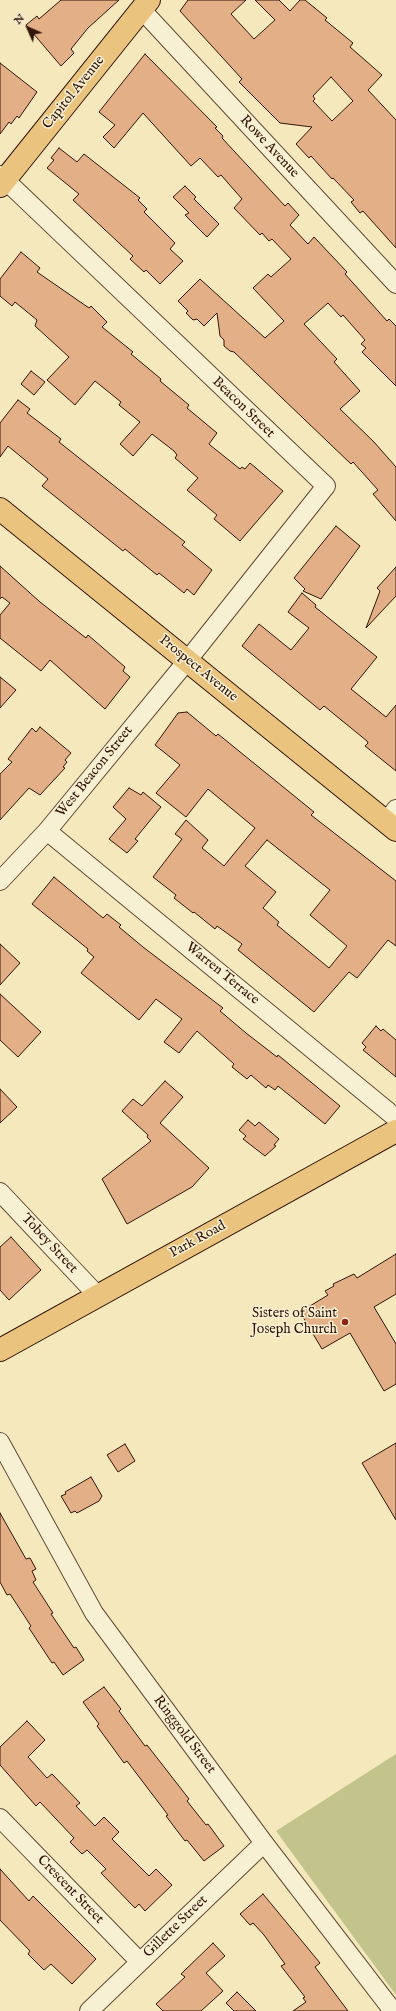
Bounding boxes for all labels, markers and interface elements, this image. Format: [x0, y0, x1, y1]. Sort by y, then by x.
north arrow [8, 8, 48, 48]
text: N [11, 11, 28, 28]
street label: Capitol Avenue [39, 53, 109, 133]
street label: Rowe Avenue [236, 112, 302, 182]
street label: Beacon Street [208, 374, 278, 442]
street label: Prospect Avenue [155, 632, 241, 706]
street label: West Beacon Street [53, 723, 137, 821]
street label: Warren Terrace [182, 939, 262, 1009]
street label: Tobey Street [17, 1211, 81, 1277]
street label: Park Road [167, 1218, 229, 1262]
place label: Sisters of Saint Joseph Church [252, 1306, 337, 1338]
marker: Sisters of Saint Joseph Church [340, 1317, 350, 1327]
street label: Ringgold Street [149, 1693, 219, 1777]
street label: Crescent Street [33, 1852, 107, 1928]
street label: Gillette Street [140, 1892, 212, 1962]

